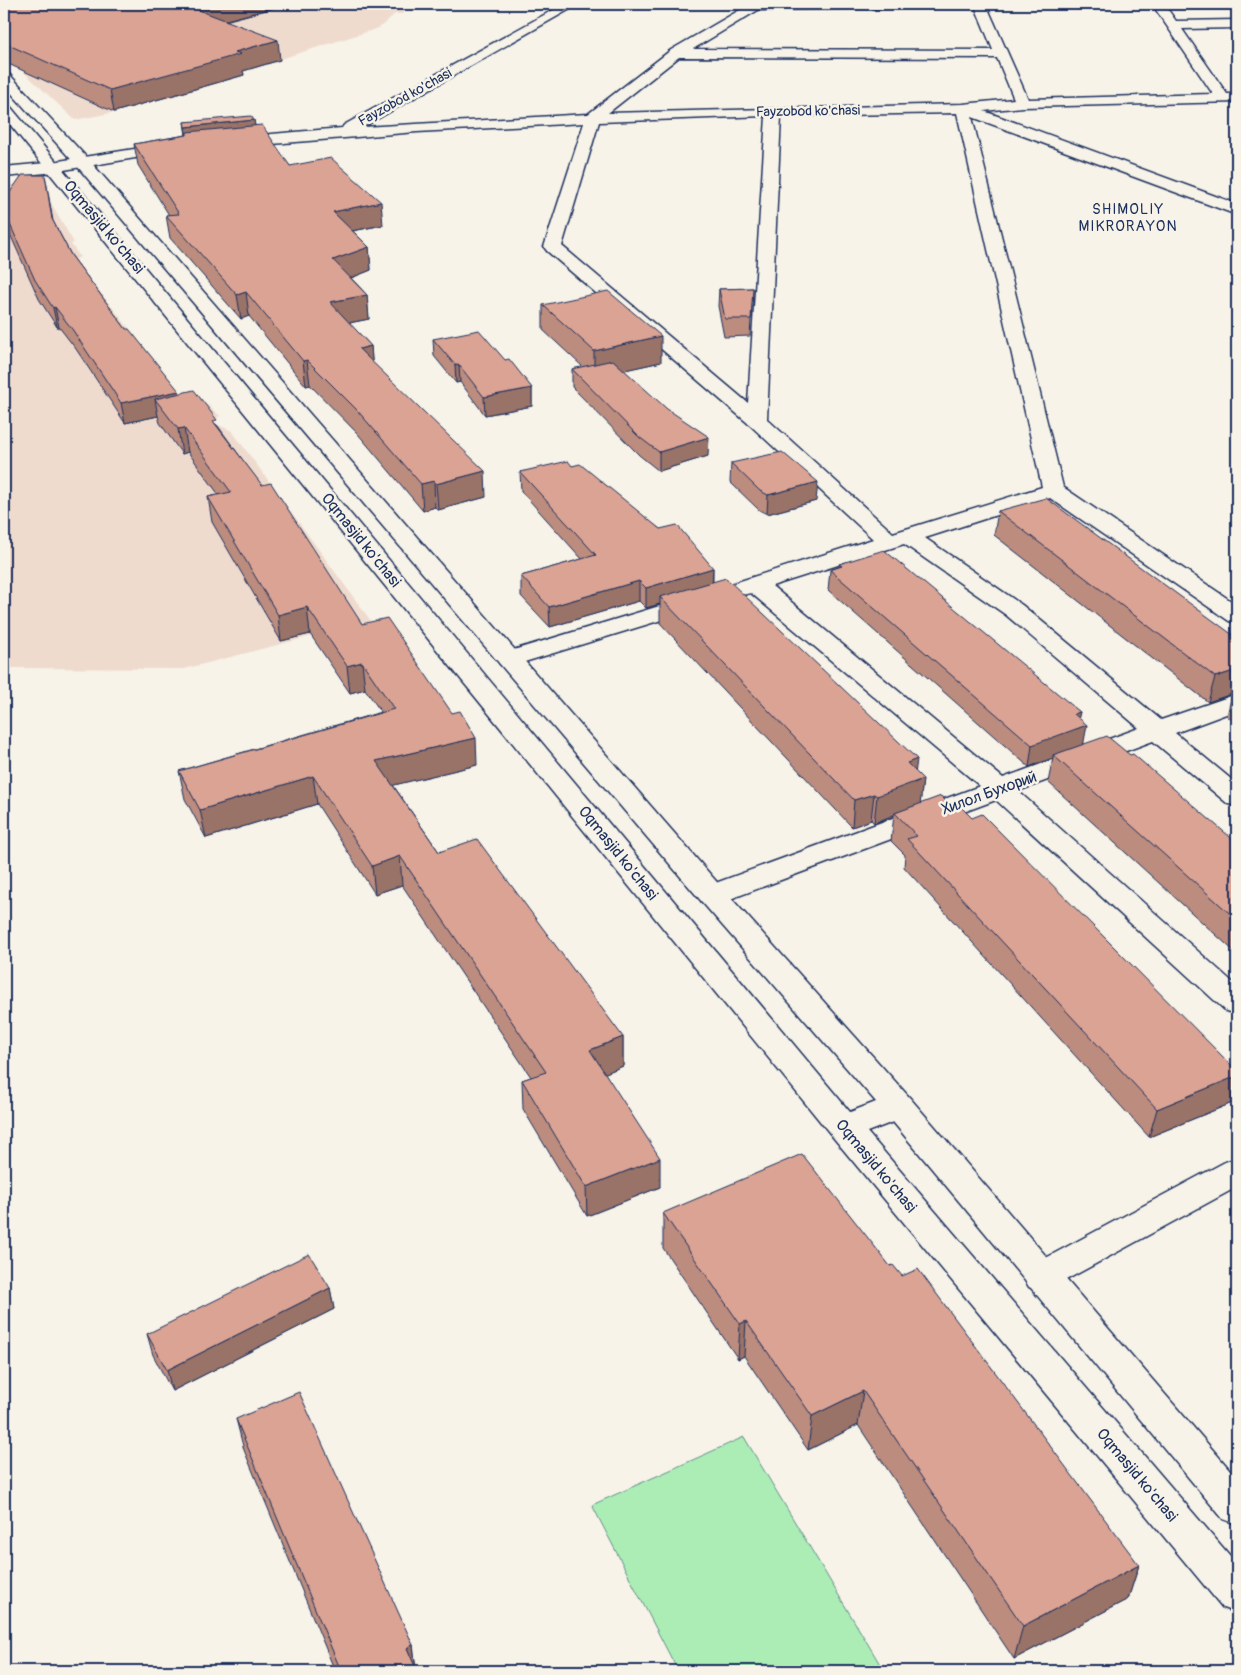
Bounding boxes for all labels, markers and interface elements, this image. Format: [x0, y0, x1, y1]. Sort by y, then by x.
street label: Fayzobod ko'chasi [355, 64, 455, 130]
street label: Fayzobod ko'chasi [756, 102, 861, 120]
street label: Oqmasjid ko'chasi [59, 176, 149, 278]
district label: SHIMOLIY MIKRORAYON [1078, 200, 1178, 236]
street label: Oqmasjid ko'chasi [317, 489, 405, 591]
street label: Хилол Бухорий [939, 767, 1039, 819]
street label: Oqmasjid ko'chasi [574, 802, 662, 904]
street label: Oqmasjid ko'chasi [831, 1115, 921, 1217]
street label: Oqmasjid ko'chasi [1092, 1424, 1182, 1526]

